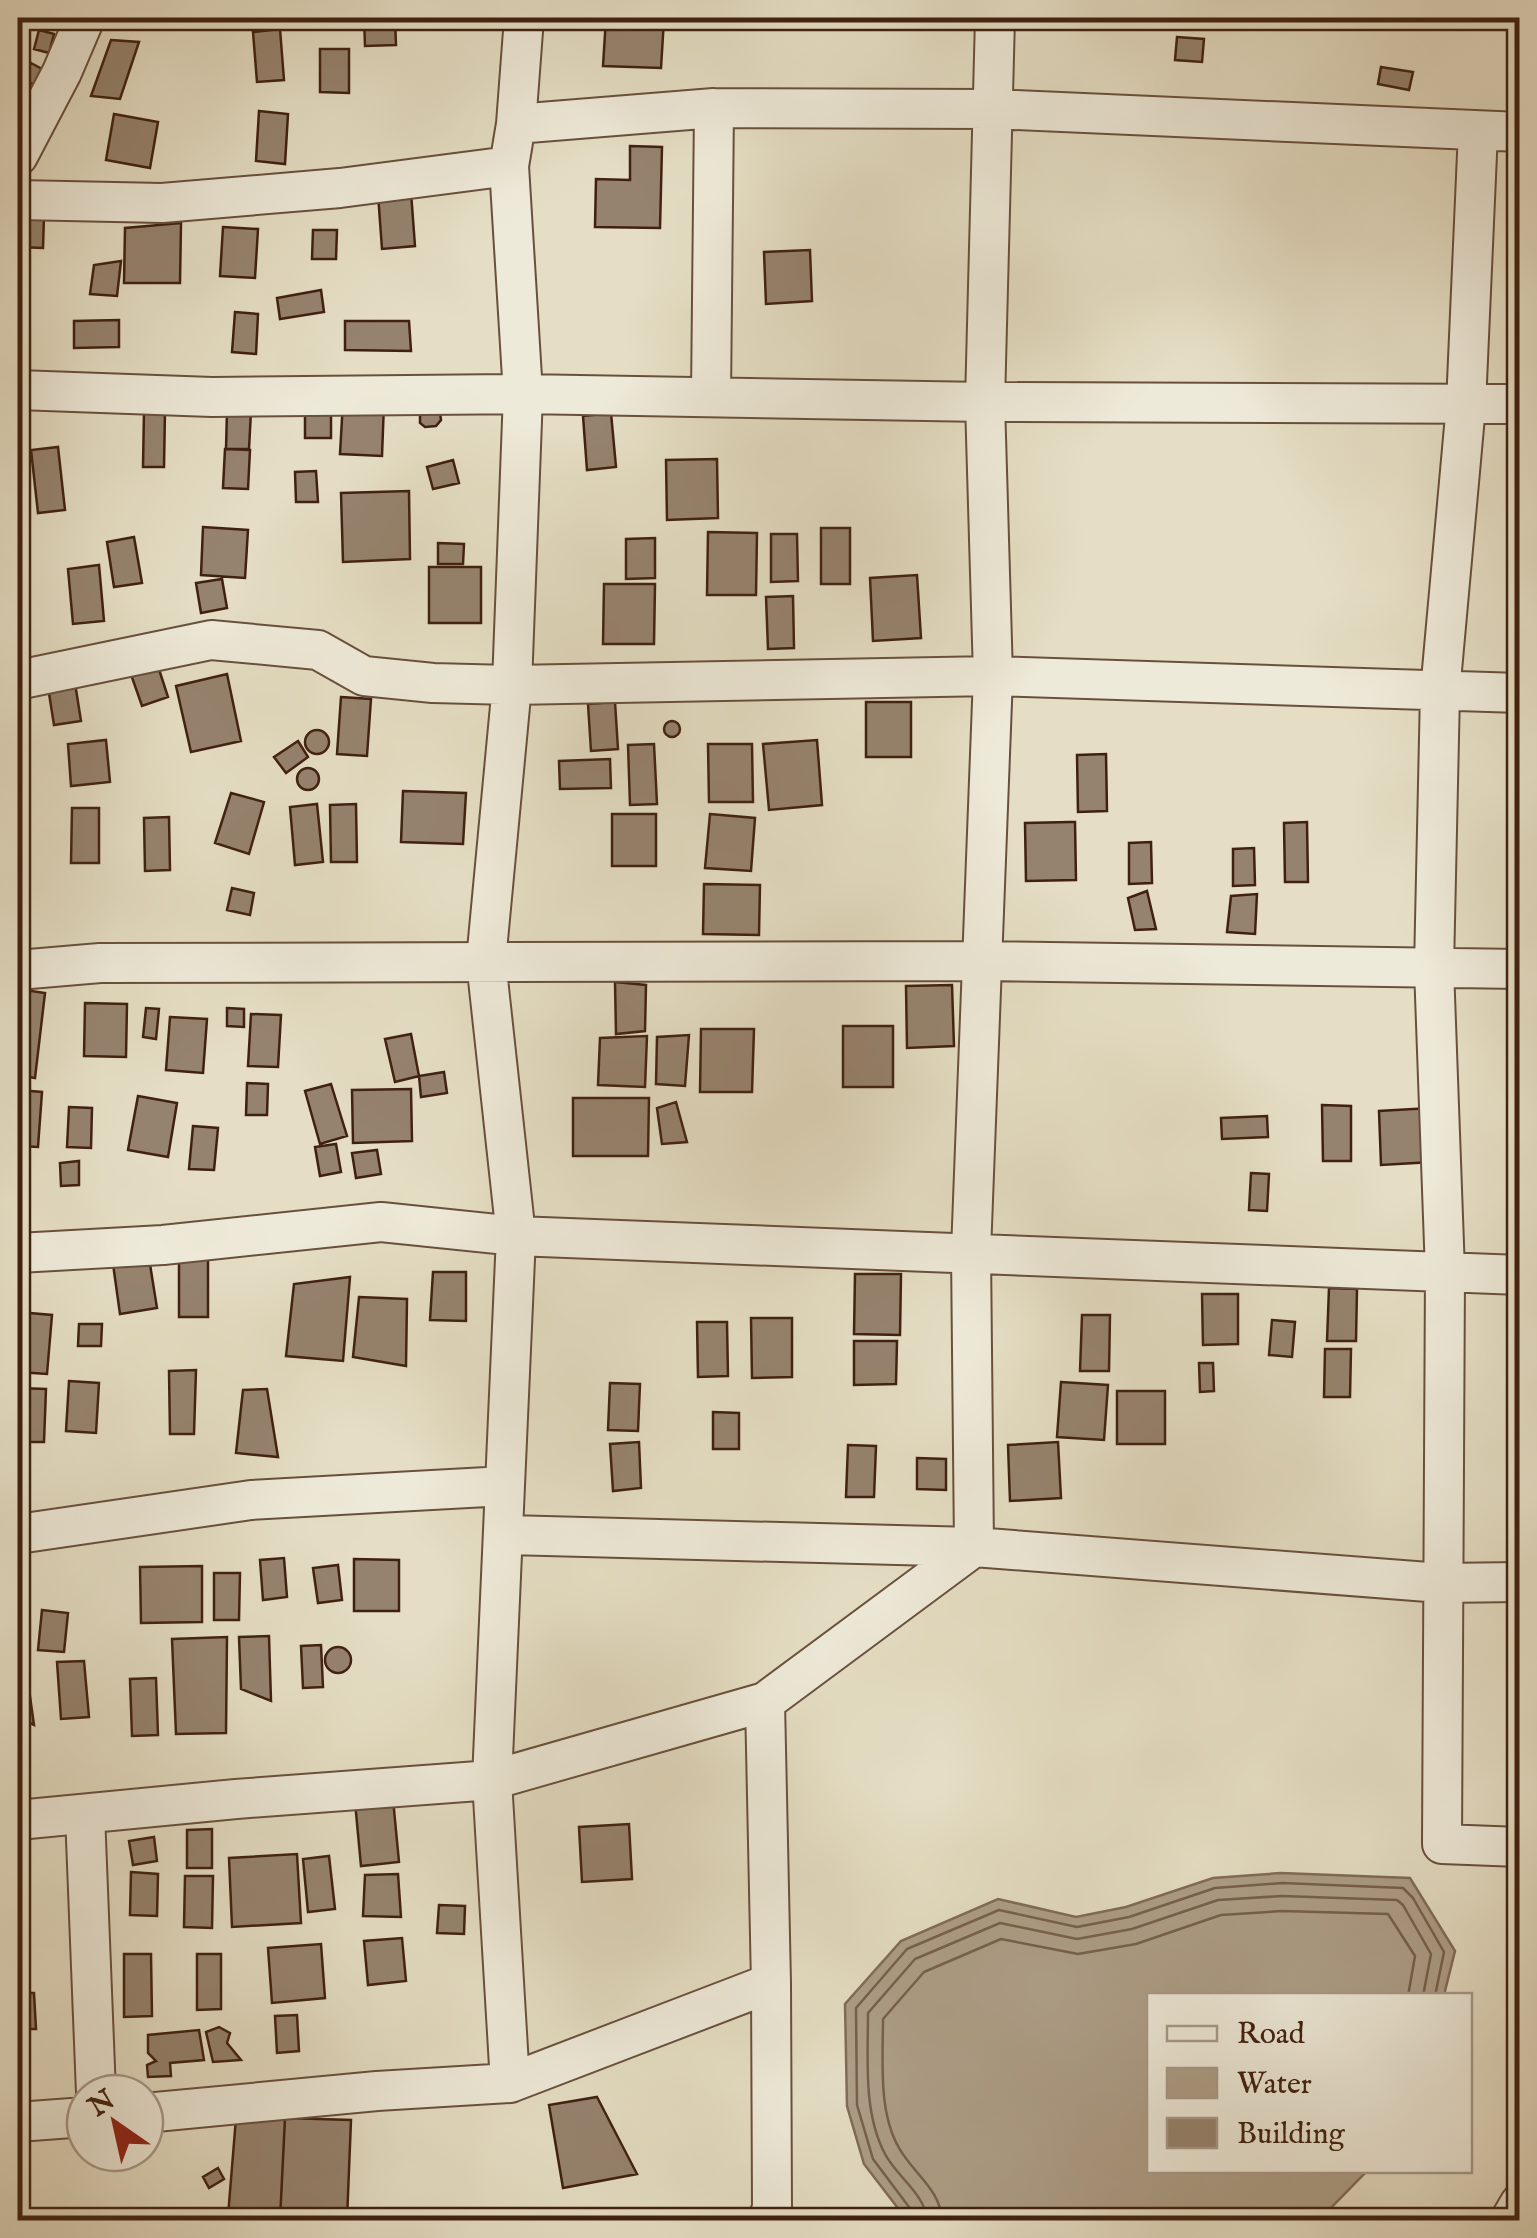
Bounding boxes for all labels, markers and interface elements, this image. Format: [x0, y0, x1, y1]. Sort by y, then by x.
legend [1147, 1993, 1472, 2173]
text: Road [1237, 2016, 1306, 2054]
text: Water [1237, 2066, 1312, 2104]
north arrow [65, 2073, 165, 2173]
text: N [82, 2083, 122, 2126]
text: Building [1237, 2116, 1346, 2154]

